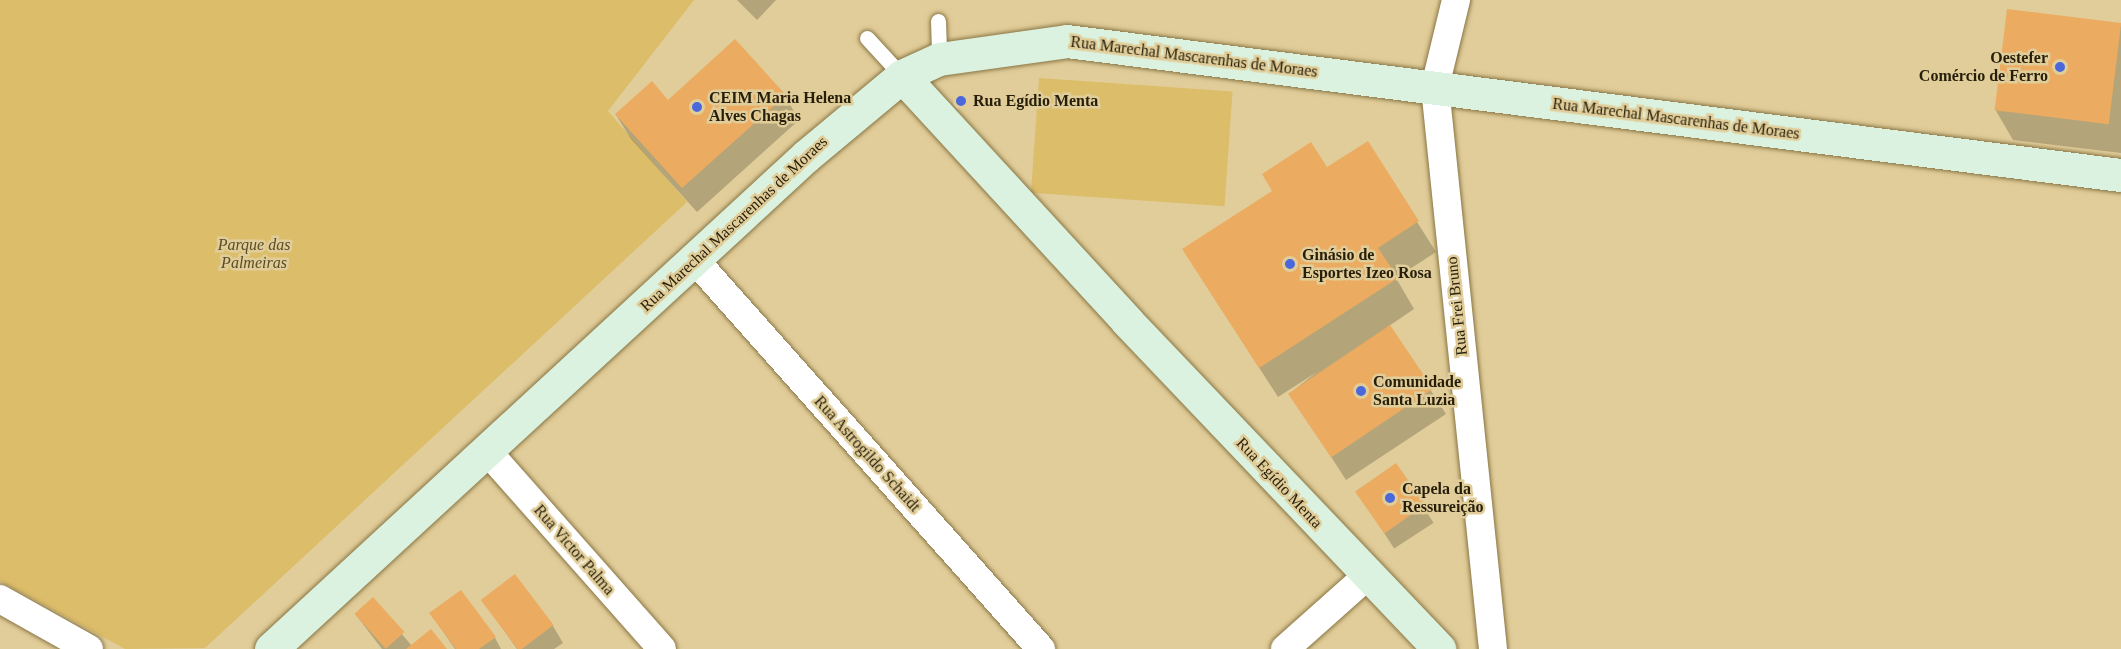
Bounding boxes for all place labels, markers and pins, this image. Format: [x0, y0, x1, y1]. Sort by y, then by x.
place label: Oestefer Comércio de Ferro [1919, 48, 2048, 86]
marker: Oestefer Comércio de Ferro [2053, 60, 2067, 74]
place label: CEIM Maria Helena Alves Chagas [709, 88, 851, 126]
place label: Rua Egídio Menta [973, 91, 1098, 111]
marker: Rua Egídio Menta [954, 94, 968, 108]
marker: CEIM Maria Helena Alves Chagas [690, 100, 704, 114]
place label: Ginásio de Esportes Izeo Rosa [1302, 245, 1432, 283]
marker: Ginásio de Esportes Izeo Rosa [1283, 257, 1297, 271]
place label: Comunidade Santa Luzia [1373, 372, 1461, 410]
marker: Comunidade Santa Luzia [1354, 384, 1368, 398]
place label: Capela da Ressureição [1402, 479, 1483, 517]
marker: Capela da Ressureição [1383, 491, 1397, 505]

